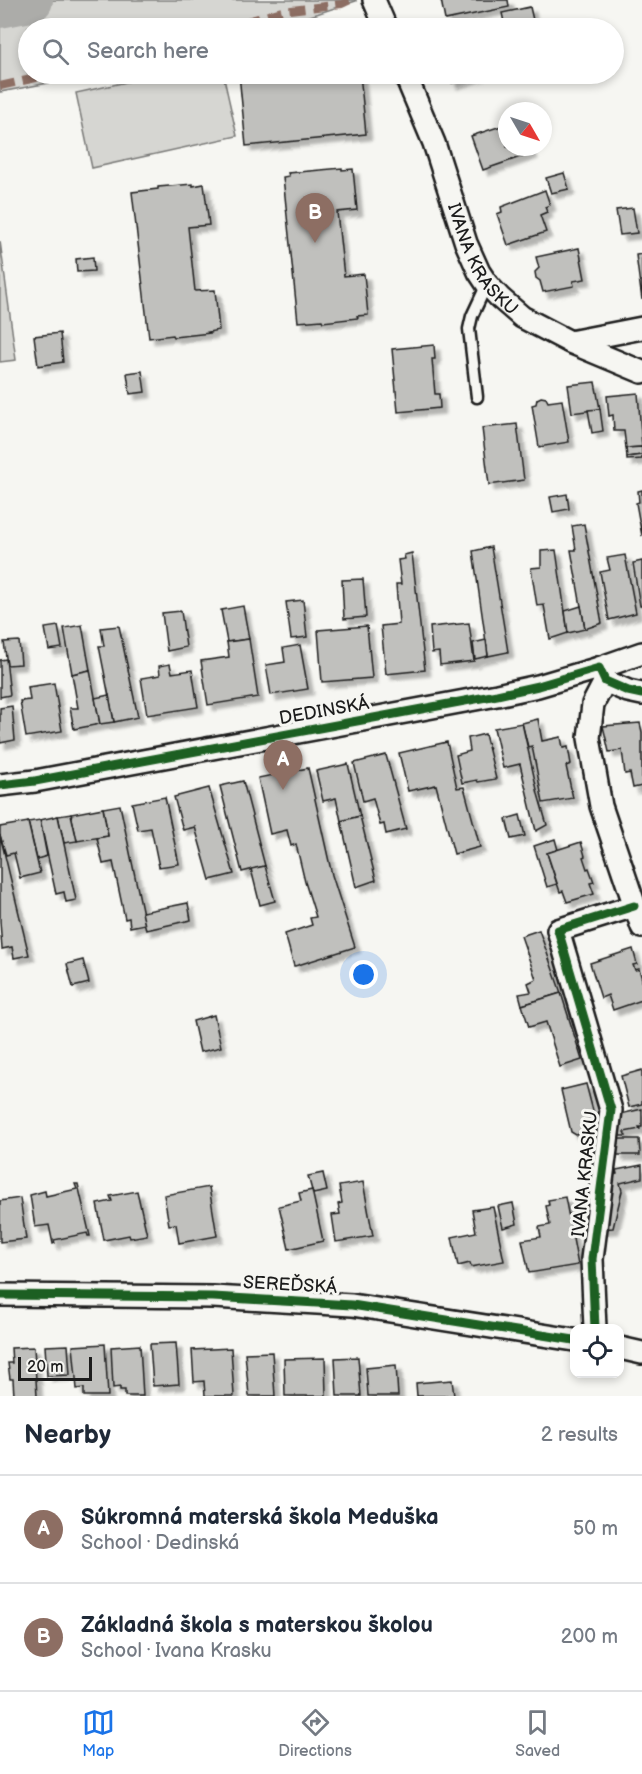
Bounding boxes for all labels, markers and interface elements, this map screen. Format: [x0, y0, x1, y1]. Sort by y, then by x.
search box [18, 18, 624, 84]
icon: search [39, 35, 72, 68]
text: Search here [87, 38, 209, 65]
north arrow [498, 102, 552, 156]
pin: B [296, 194, 334, 243]
street label: IVANA KRASKU [443, 201, 522, 319]
street label: DEDINSKÁ [277, 691, 371, 729]
pin: A [264, 740, 302, 790]
your location [349, 960, 378, 989]
street label: IVANA KRASKU [568, 1110, 602, 1238]
street label: SEREĎSKÁ [242, 1270, 338, 1298]
map controls [570, 1324, 624, 1378]
button: locate [570, 1324, 624, 1378]
scale bar [18, 1354, 92, 1382]
text: 20 m [27, 1358, 63, 1377]
text: Nearby [24, 1420, 111, 1451]
text: 2 results [541, 1423, 618, 1447]
text: Súkromná materská škola Meduška [81, 1504, 439, 1531]
text: A [37, 1517, 50, 1541]
text: 50 m [573, 1517, 618, 1541]
text: School · Dedinská [81, 1531, 239, 1555]
text: Základná škola s materskou školou [81, 1612, 433, 1639]
text: B [36, 1625, 51, 1649]
text: 200 m [561, 1625, 618, 1649]
text: School · Ivana Krasku [81, 1639, 272, 1663]
tab: Map [82, 1706, 115, 1761]
tab: Directions [278, 1706, 352, 1761]
tab: Saved [515, 1706, 560, 1761]

